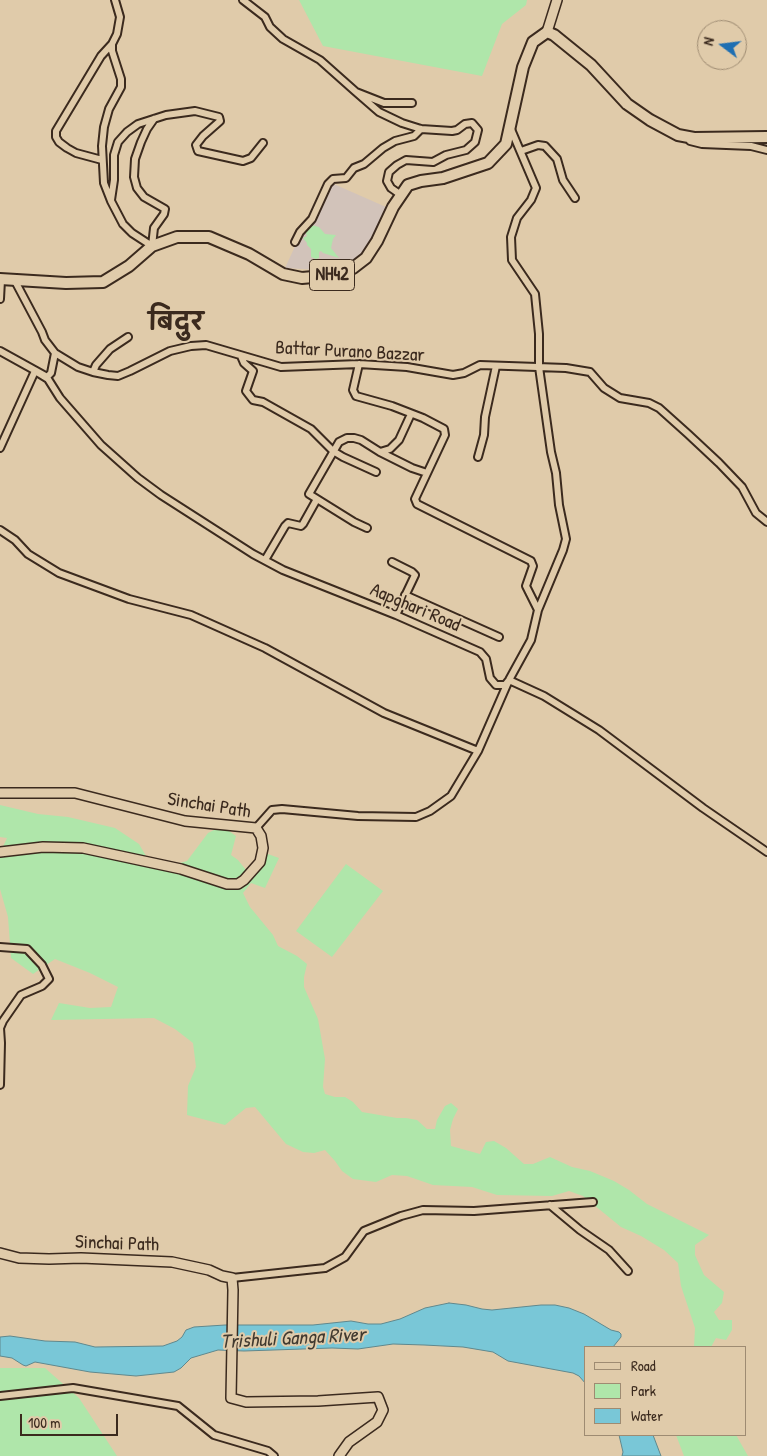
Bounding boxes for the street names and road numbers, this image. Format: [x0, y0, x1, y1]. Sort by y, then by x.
road number: NH42 [310, 260, 354, 290]
street label: Battar Purano Bazzar [275, 337, 425, 367]
street label: Aapghari Road [366, 579, 464, 637]
street label: Sinchai Path [166, 788, 252, 824]
street label: Sinchai Path [75, 1231, 159, 1257]

